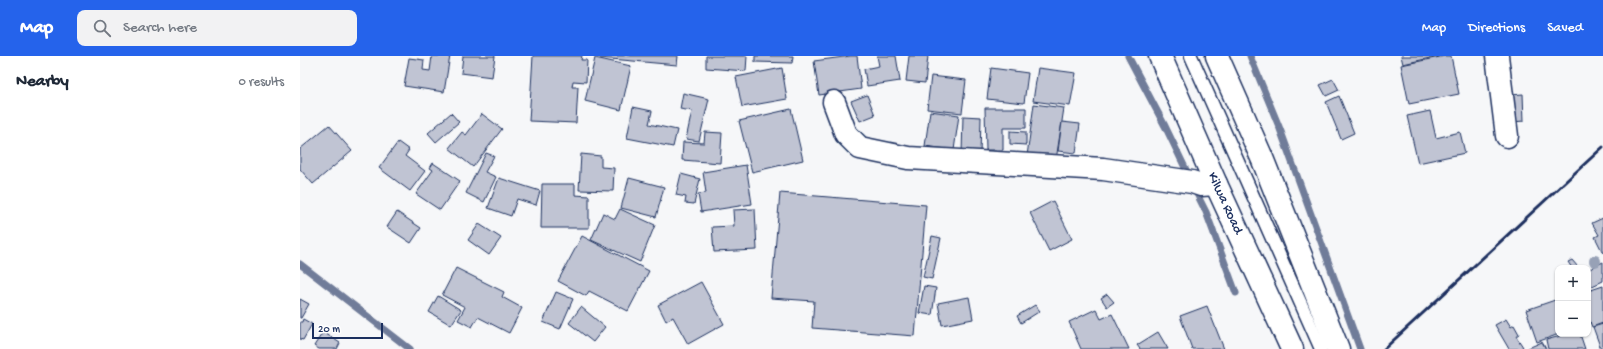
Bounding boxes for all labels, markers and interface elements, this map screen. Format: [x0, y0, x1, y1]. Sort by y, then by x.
search box [77, 10, 357, 46]
text: Map [20, 17, 53, 40]
icon: search [91, 17, 113, 39]
text: Search here [123, 19, 197, 37]
text: Map [1422, 20, 1446, 37]
text: Directions [1468, 20, 1525, 37]
text: Saved [1547, 20, 1583, 37]
text: Nearby [16, 72, 69, 92]
text: 0 results [238, 75, 284, 90]
street label: Kilwa Road [1203, 170, 1247, 239]
map controls [1555, 265, 1591, 337]
button: + [1555, 265, 1591, 301]
button: − [1555, 301, 1591, 337]
scale bar [312, 321, 383, 340]
text: 20 m [318, 324, 340, 336]

